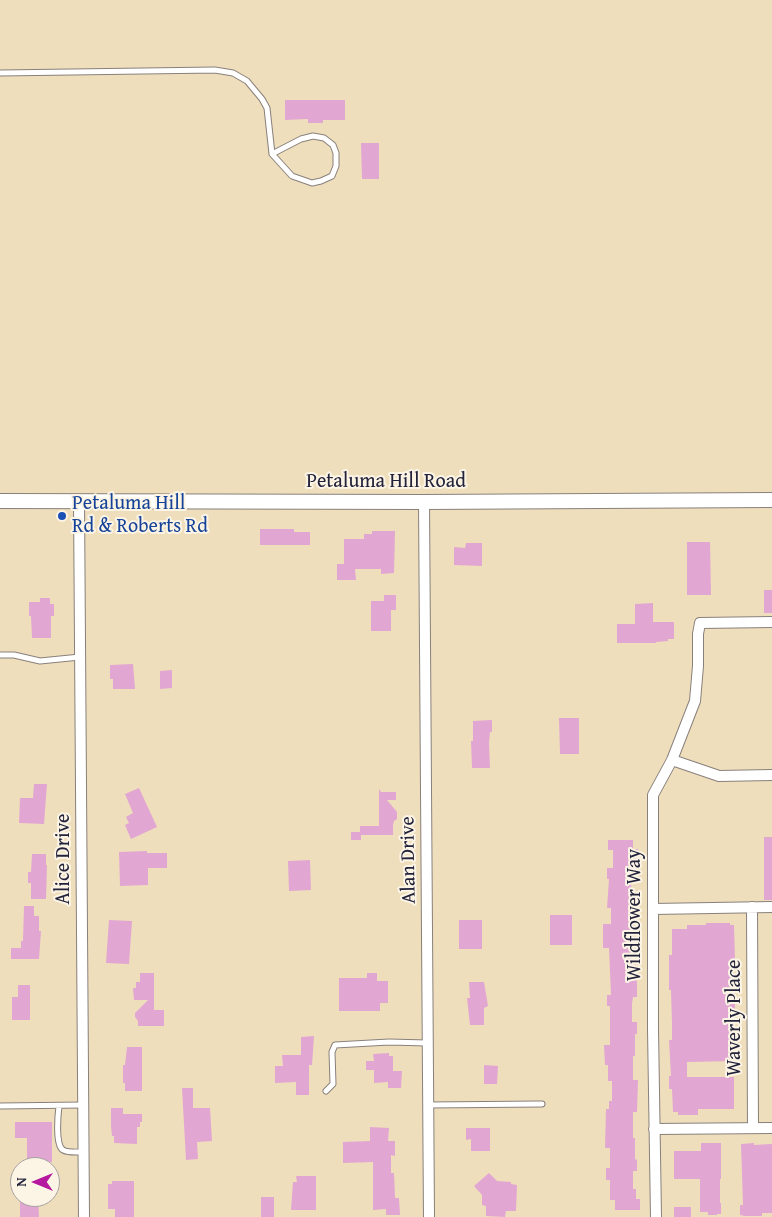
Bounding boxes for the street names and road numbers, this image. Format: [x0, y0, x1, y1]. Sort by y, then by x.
street label: Petaluma Hill Road [306, 470, 466, 494]
street label: Alice Drive [52, 814, 76, 904]
street label: Alan Drive [396, 816, 422, 904]
street label: Wildflower Way [623, 849, 647, 981]
street label: Waverly Place [723, 960, 747, 1076]

